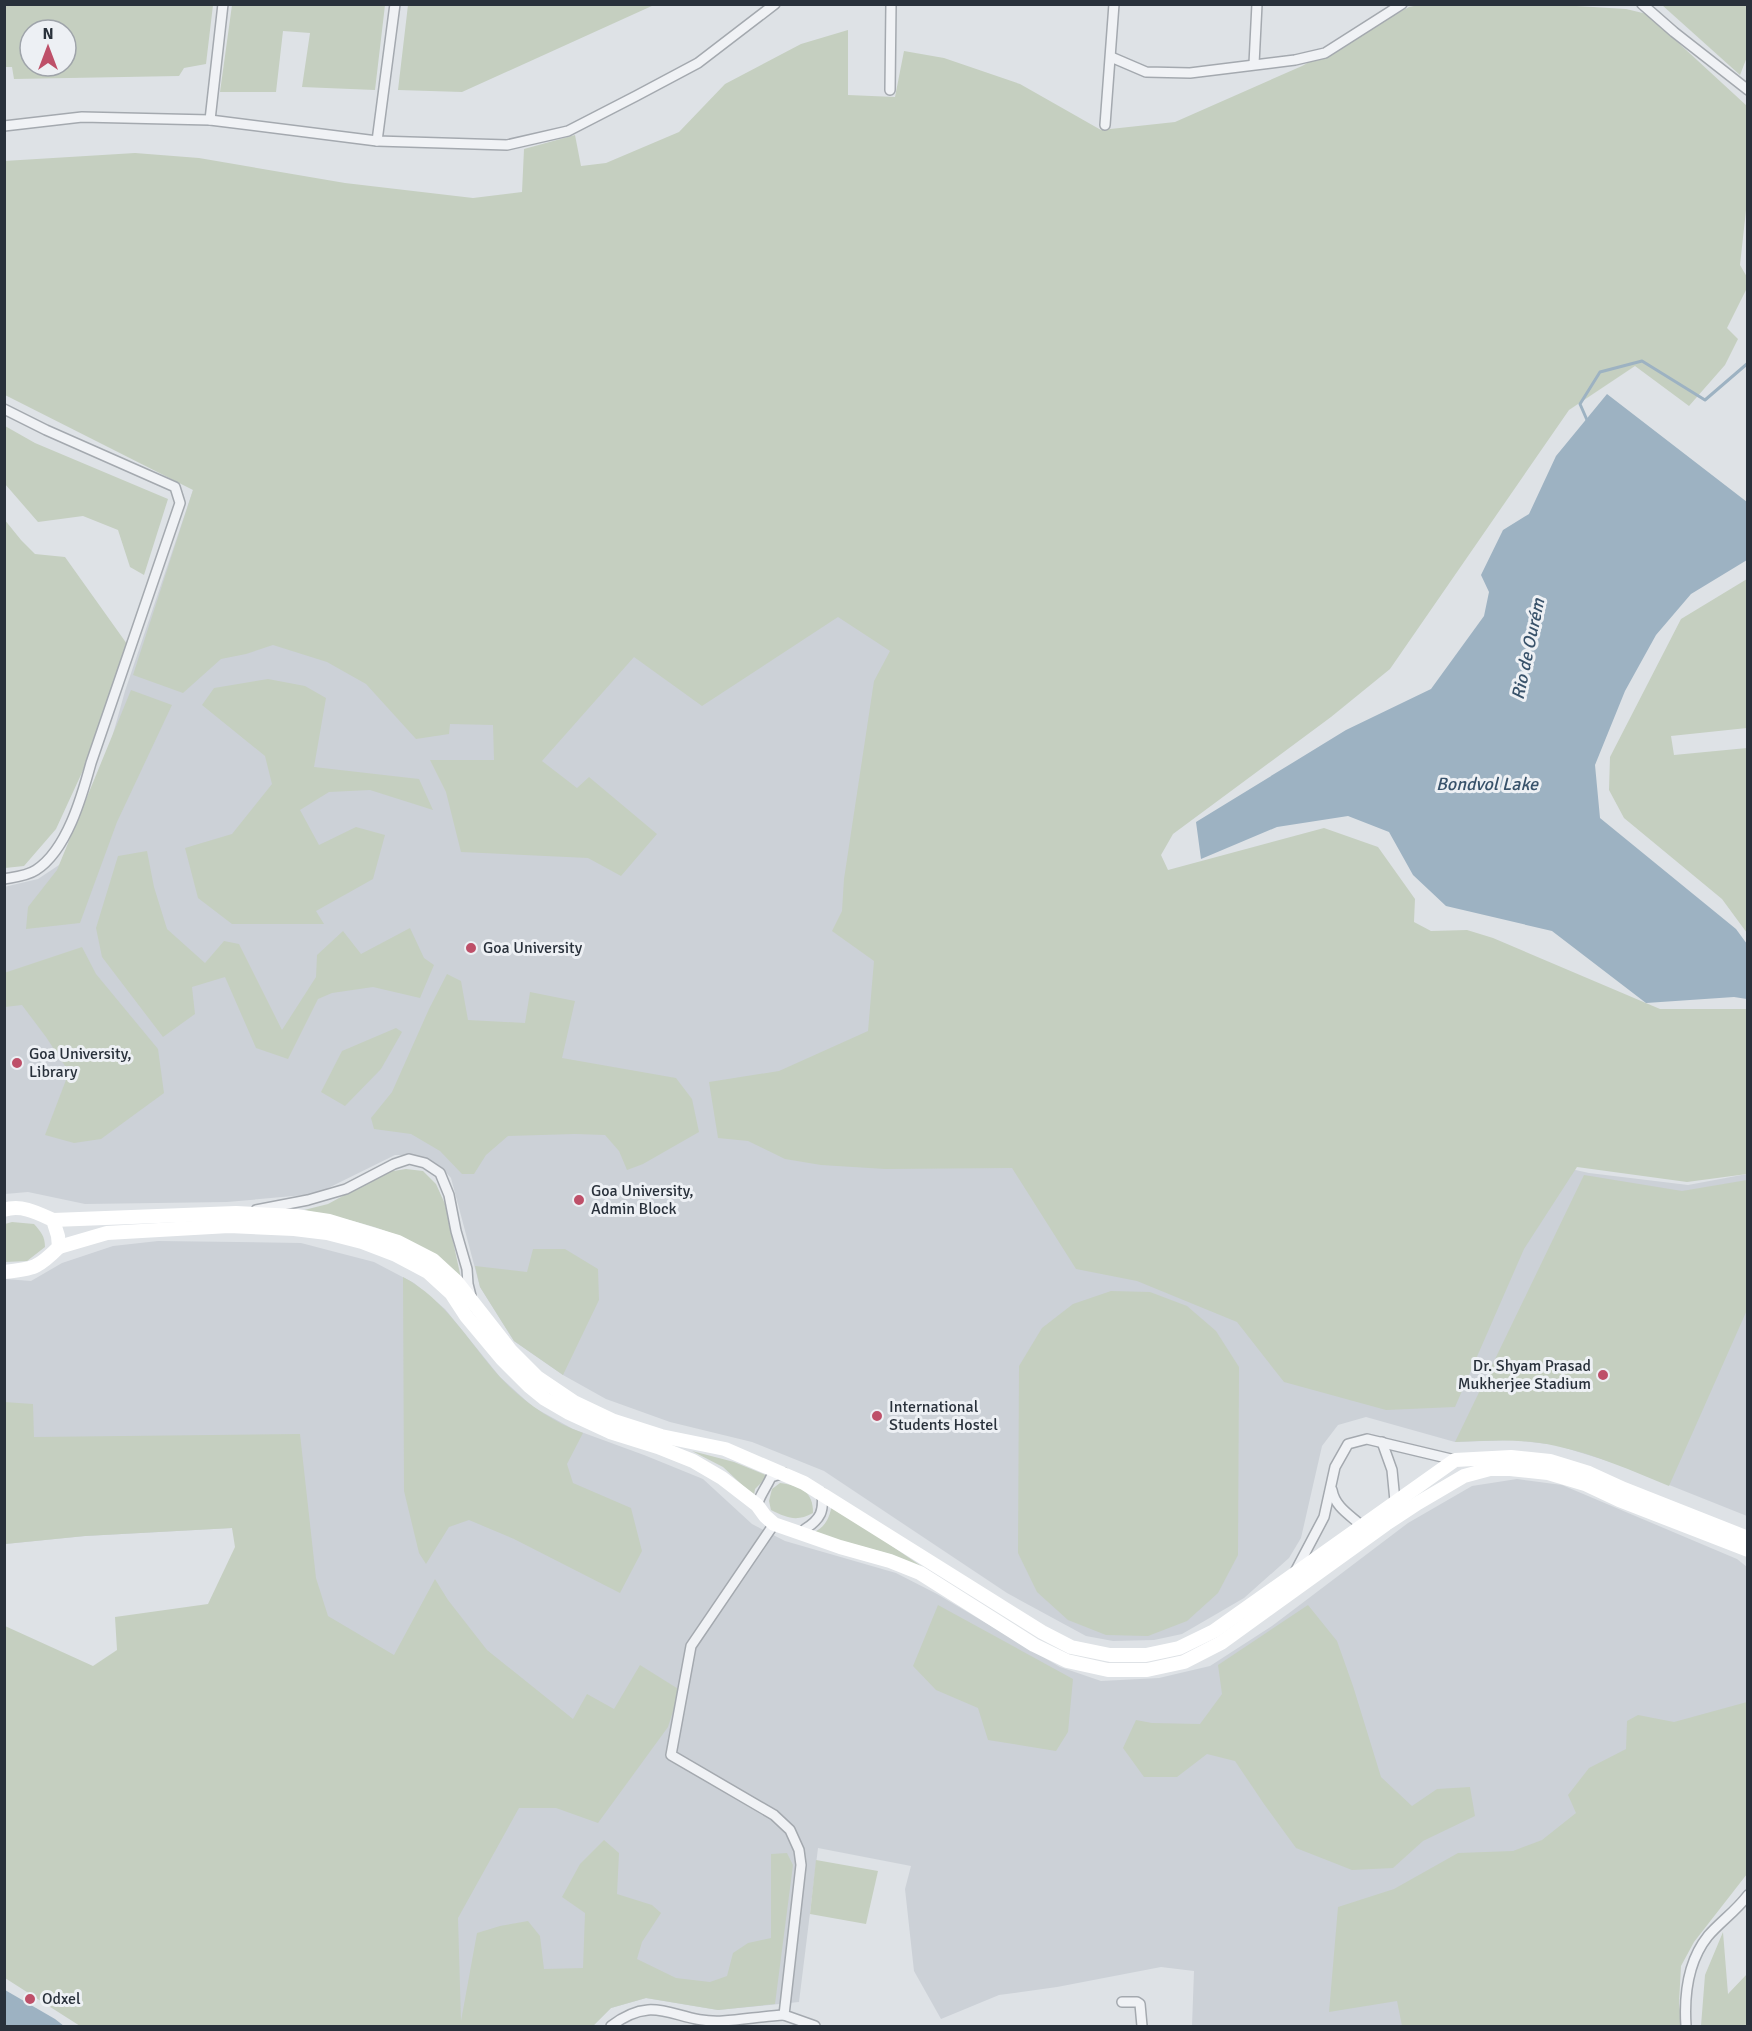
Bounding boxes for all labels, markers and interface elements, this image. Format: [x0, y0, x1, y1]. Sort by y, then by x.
north arrow [18, 18, 78, 78]
text: N [42, 24, 54, 44]
water label: Rio de Ourém [1507, 596, 1550, 702]
water label: Bondvol Lake [1436, 773, 1539, 795]
place label: Goa University [483, 938, 583, 958]
marker: Goa University [464, 941, 478, 955]
place label: Goa University, Library [29, 1044, 132, 1082]
marker: Goa University, Library [10, 1056, 24, 1070]
place label: Goa University, Admin Block [591, 1181, 694, 1219]
marker: Goa University, Admin Block [572, 1193, 586, 1207]
place label: Dr. Shyam Prasad Mukherjee Stadium [1458, 1356, 1591, 1394]
marker: Dr. Shyam Prasad Mukherjee Stadium [1596, 1368, 1610, 1382]
place label: International Students Hostel [889, 1397, 998, 1435]
marker: International Students Hostel [870, 1409, 884, 1423]
place label: Odxel [42, 1989, 81, 2009]
marker: Odxel [23, 1992, 37, 2006]

